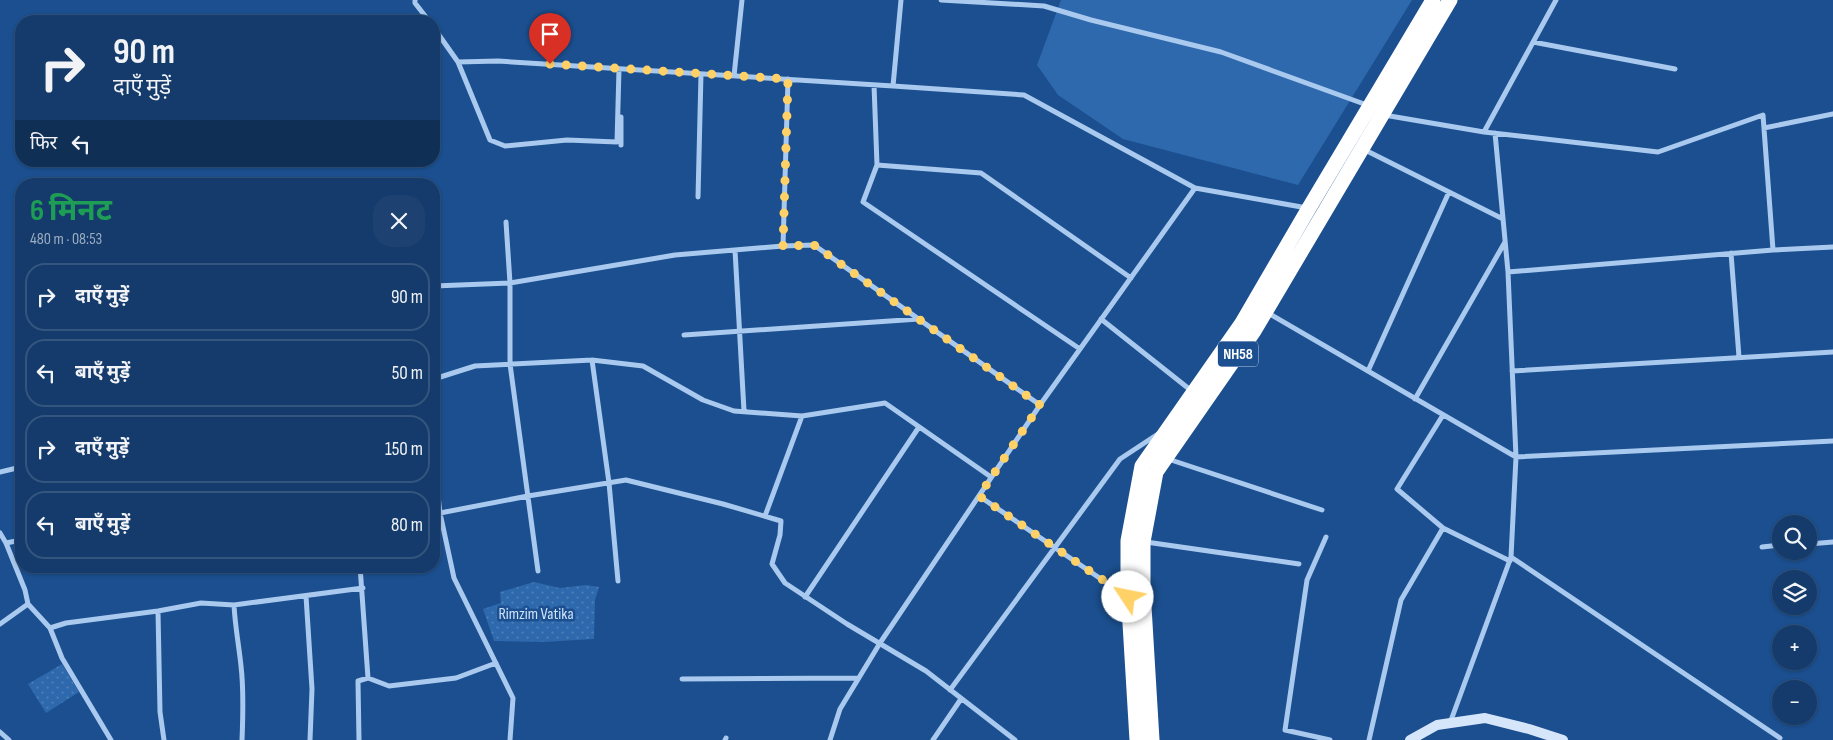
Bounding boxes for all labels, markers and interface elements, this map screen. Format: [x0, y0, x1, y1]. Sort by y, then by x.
pin [529, 13, 571, 64]
icon: arrive [536, 20, 564, 48]
text: 90 m [113, 31, 175, 74]
icon: right [30, 35, 95, 100]
text: दाएँ मुड़ें [113, 74, 171, 101]
icon: left [67, 130, 95, 158]
text: फिर [30, 132, 57, 155]
text: 6 मिनट [30, 193, 112, 229]
button: close [373, 195, 425, 247]
text: 480 m · 08:53 [30, 230, 102, 249]
icon: right [32, 283, 60, 311]
text: दाएँ मुड़ें [75, 285, 129, 308]
text: 90 m [391, 286, 423, 309]
road number: NH58 [1218, 342, 1258, 366]
icon: left [32, 359, 60, 387]
text: बाएँ मुड़ें [75, 361, 130, 384]
text: 50 m [392, 362, 423, 385]
icon: right [32, 435, 60, 463]
text: दाएँ मुड़ें [75, 437, 129, 460]
text: 150 m [385, 438, 423, 461]
icon: left [32, 511, 60, 539]
text: बाएँ मुड़ें [75, 513, 130, 536]
text: 80 m [391, 514, 423, 537]
map controls [1772, 515, 1817, 725]
button: search [1772, 515, 1817, 560]
position arrow [1101, 570, 1153, 622]
button: layers [1772, 570, 1817, 615]
park label: Rimzim Vatika [498, 605, 574, 624]
button: + [1772, 625, 1817, 670]
button: − [1772, 680, 1817, 725]

